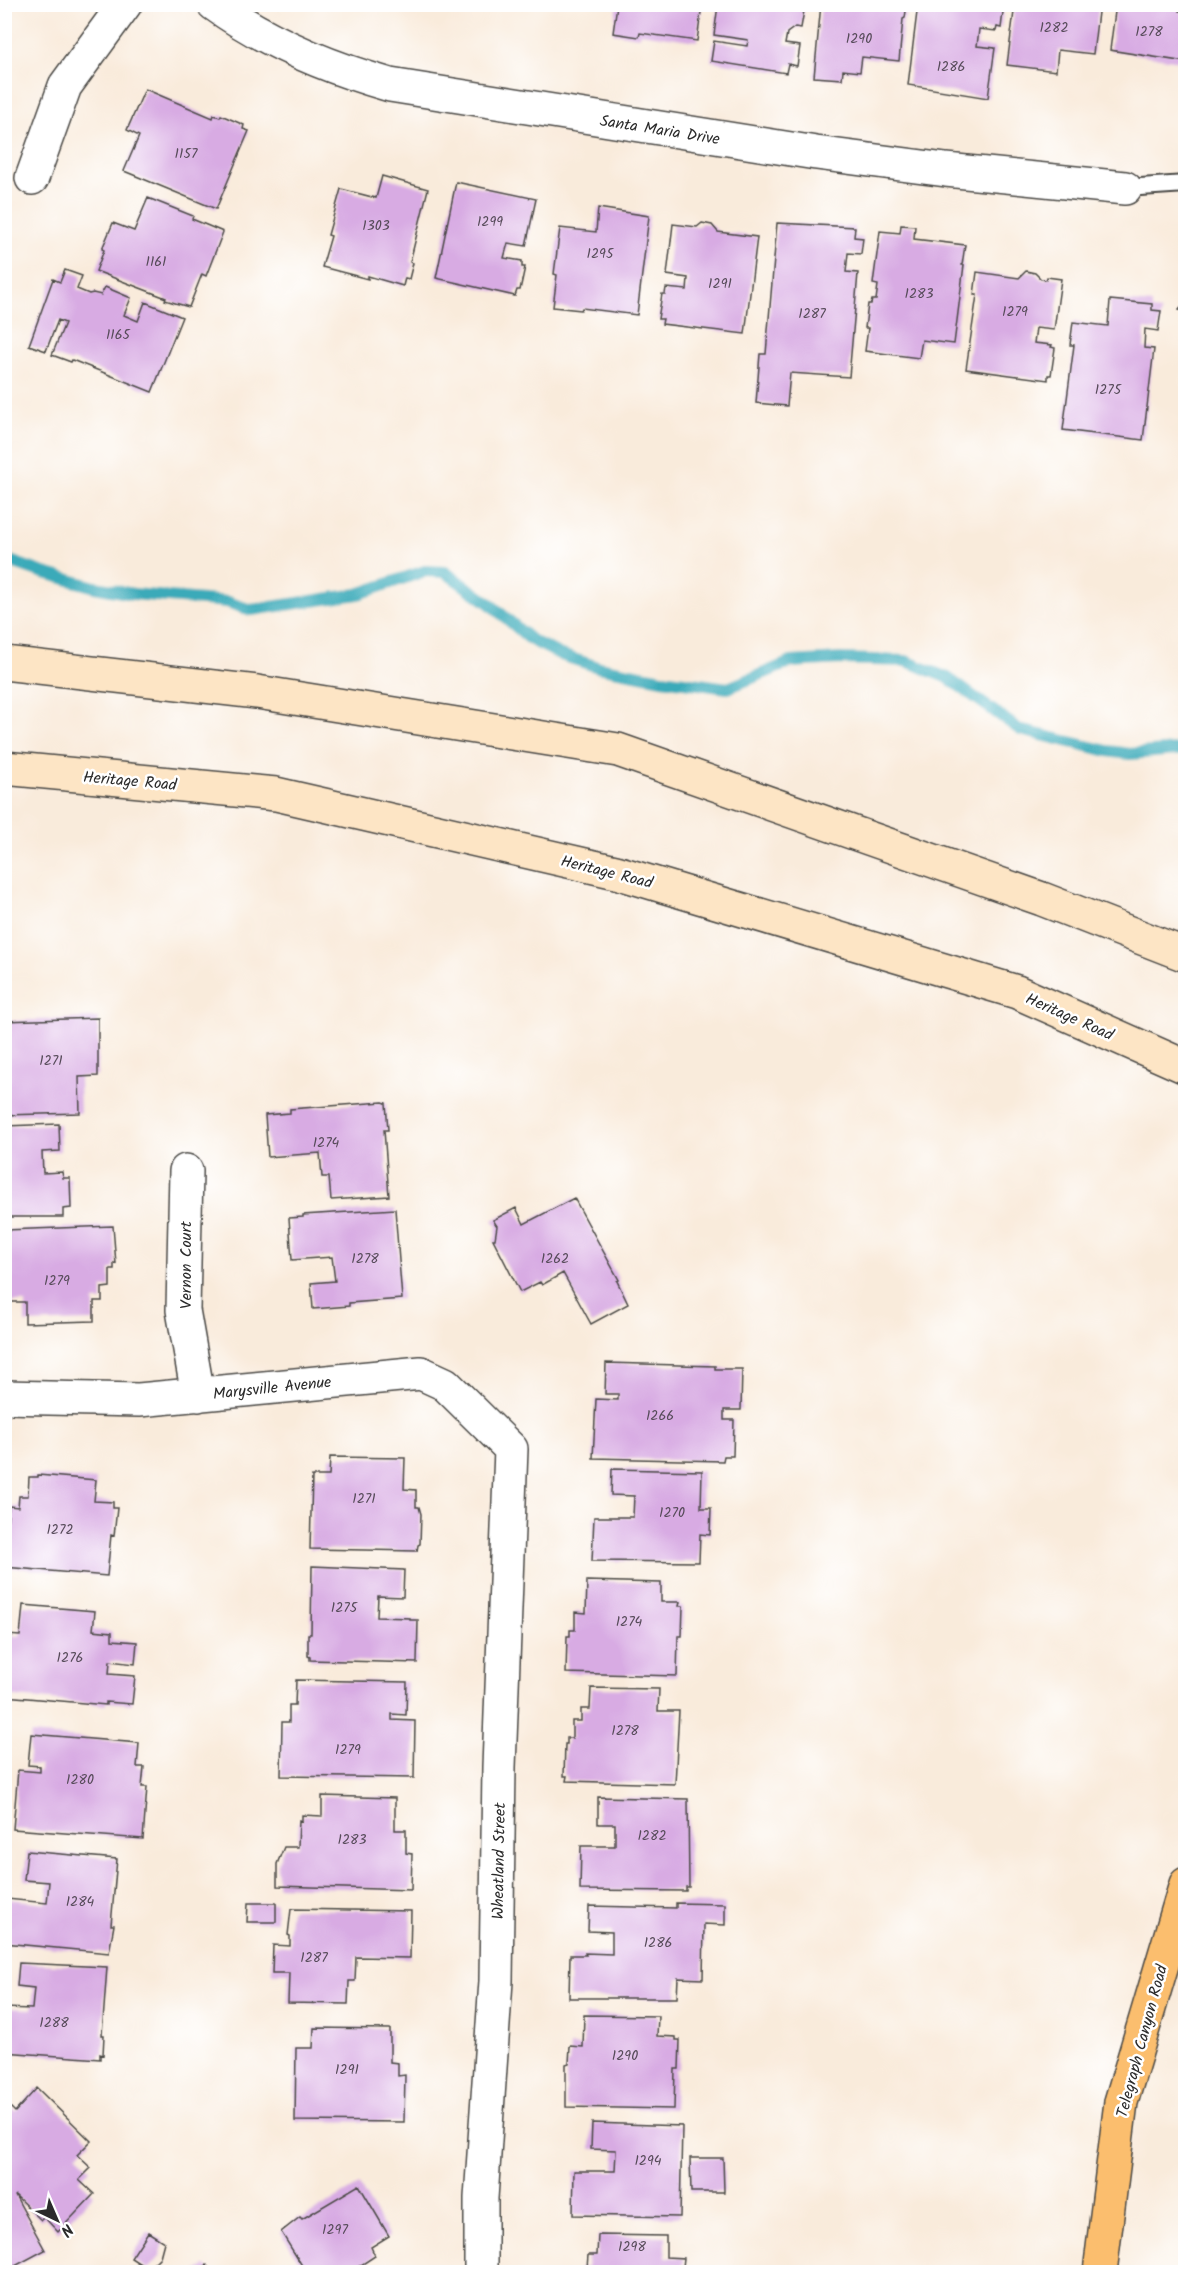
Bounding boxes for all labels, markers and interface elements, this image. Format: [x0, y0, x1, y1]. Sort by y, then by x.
house number: 1282 [1039, 17, 1069, 39]
house number: 1278 [1135, 21, 1163, 43]
house number: 1290 [846, 28, 872, 50]
house number: 1286 [937, 56, 965, 78]
street label: Santa Maria Drive [598, 109, 722, 152]
house number: 1157 [175, 143, 198, 165]
house number: 1299 [477, 211, 503, 233]
house number: 1303 [362, 215, 390, 237]
house number: 1295 [587, 243, 615, 265]
house number: 1161 [146, 251, 166, 273]
house number: 1291 [708, 273, 732, 295]
house number: 1283 [905, 283, 933, 305]
house number: 1279 [1002, 301, 1028, 323]
house number: 1287 [798, 303, 826, 325]
house number: 1165 [106, 324, 132, 346]
house number: 1275 [1095, 379, 1123, 401]
street label: Heritage Road [82, 765, 179, 798]
street label: Heritage Road [558, 849, 656, 896]
street label: Heritage Road [1021, 987, 1118, 1048]
house number: 1271 [39, 1050, 63, 1072]
house number: 1274 [313, 1132, 340, 1154]
street label: Vernon Court [174, 1220, 199, 1309]
house number: 1278 [351, 1248, 379, 1270]
house number: 1262 [541, 1248, 569, 1270]
house number: 1279 [44, 1270, 70, 1292]
street label: Marysville Avenue [212, 1370, 333, 1407]
house number: 1266 [646, 1405, 674, 1427]
house number: 1271 [352, 1488, 376, 1510]
house number: 1270 [659, 1502, 685, 1524]
house number: 1272 [46, 1519, 74, 1541]
house number: 1275 [331, 1597, 359, 1619]
house number: 1274 [616, 1611, 643, 1633]
house number: 1276 [57, 1647, 83, 1669]
house number: 1278 [611, 1720, 639, 1742]
house number: 1279 [335, 1739, 361, 1761]
house number: 1280 [66, 1769, 94, 1791]
street label: Wheatland Street [486, 1802, 513, 1920]
house number: 1282 [637, 1825, 667, 1847]
house number: 1283 [338, 1829, 366, 1851]
house number: 1284 [66, 1891, 95, 1913]
house number: 1286 [644, 1932, 672, 1954]
house number: 1287 [300, 1947, 328, 1969]
street label: Telegraph Canyon Road [1110, 1961, 1175, 2121]
house number: 1288 [39, 2012, 69, 2034]
house number: 1290 [612, 2045, 638, 2067]
house number: 1291 [335, 2059, 359, 2081]
house number: 1294 [634, 2150, 662, 2172]
north arrow [27, 2190, 87, 2250]
text: N [54, 2217, 79, 2242]
house number: 1297 [322, 2219, 348, 2241]
house number: 1298 [618, 2236, 646, 2258]

